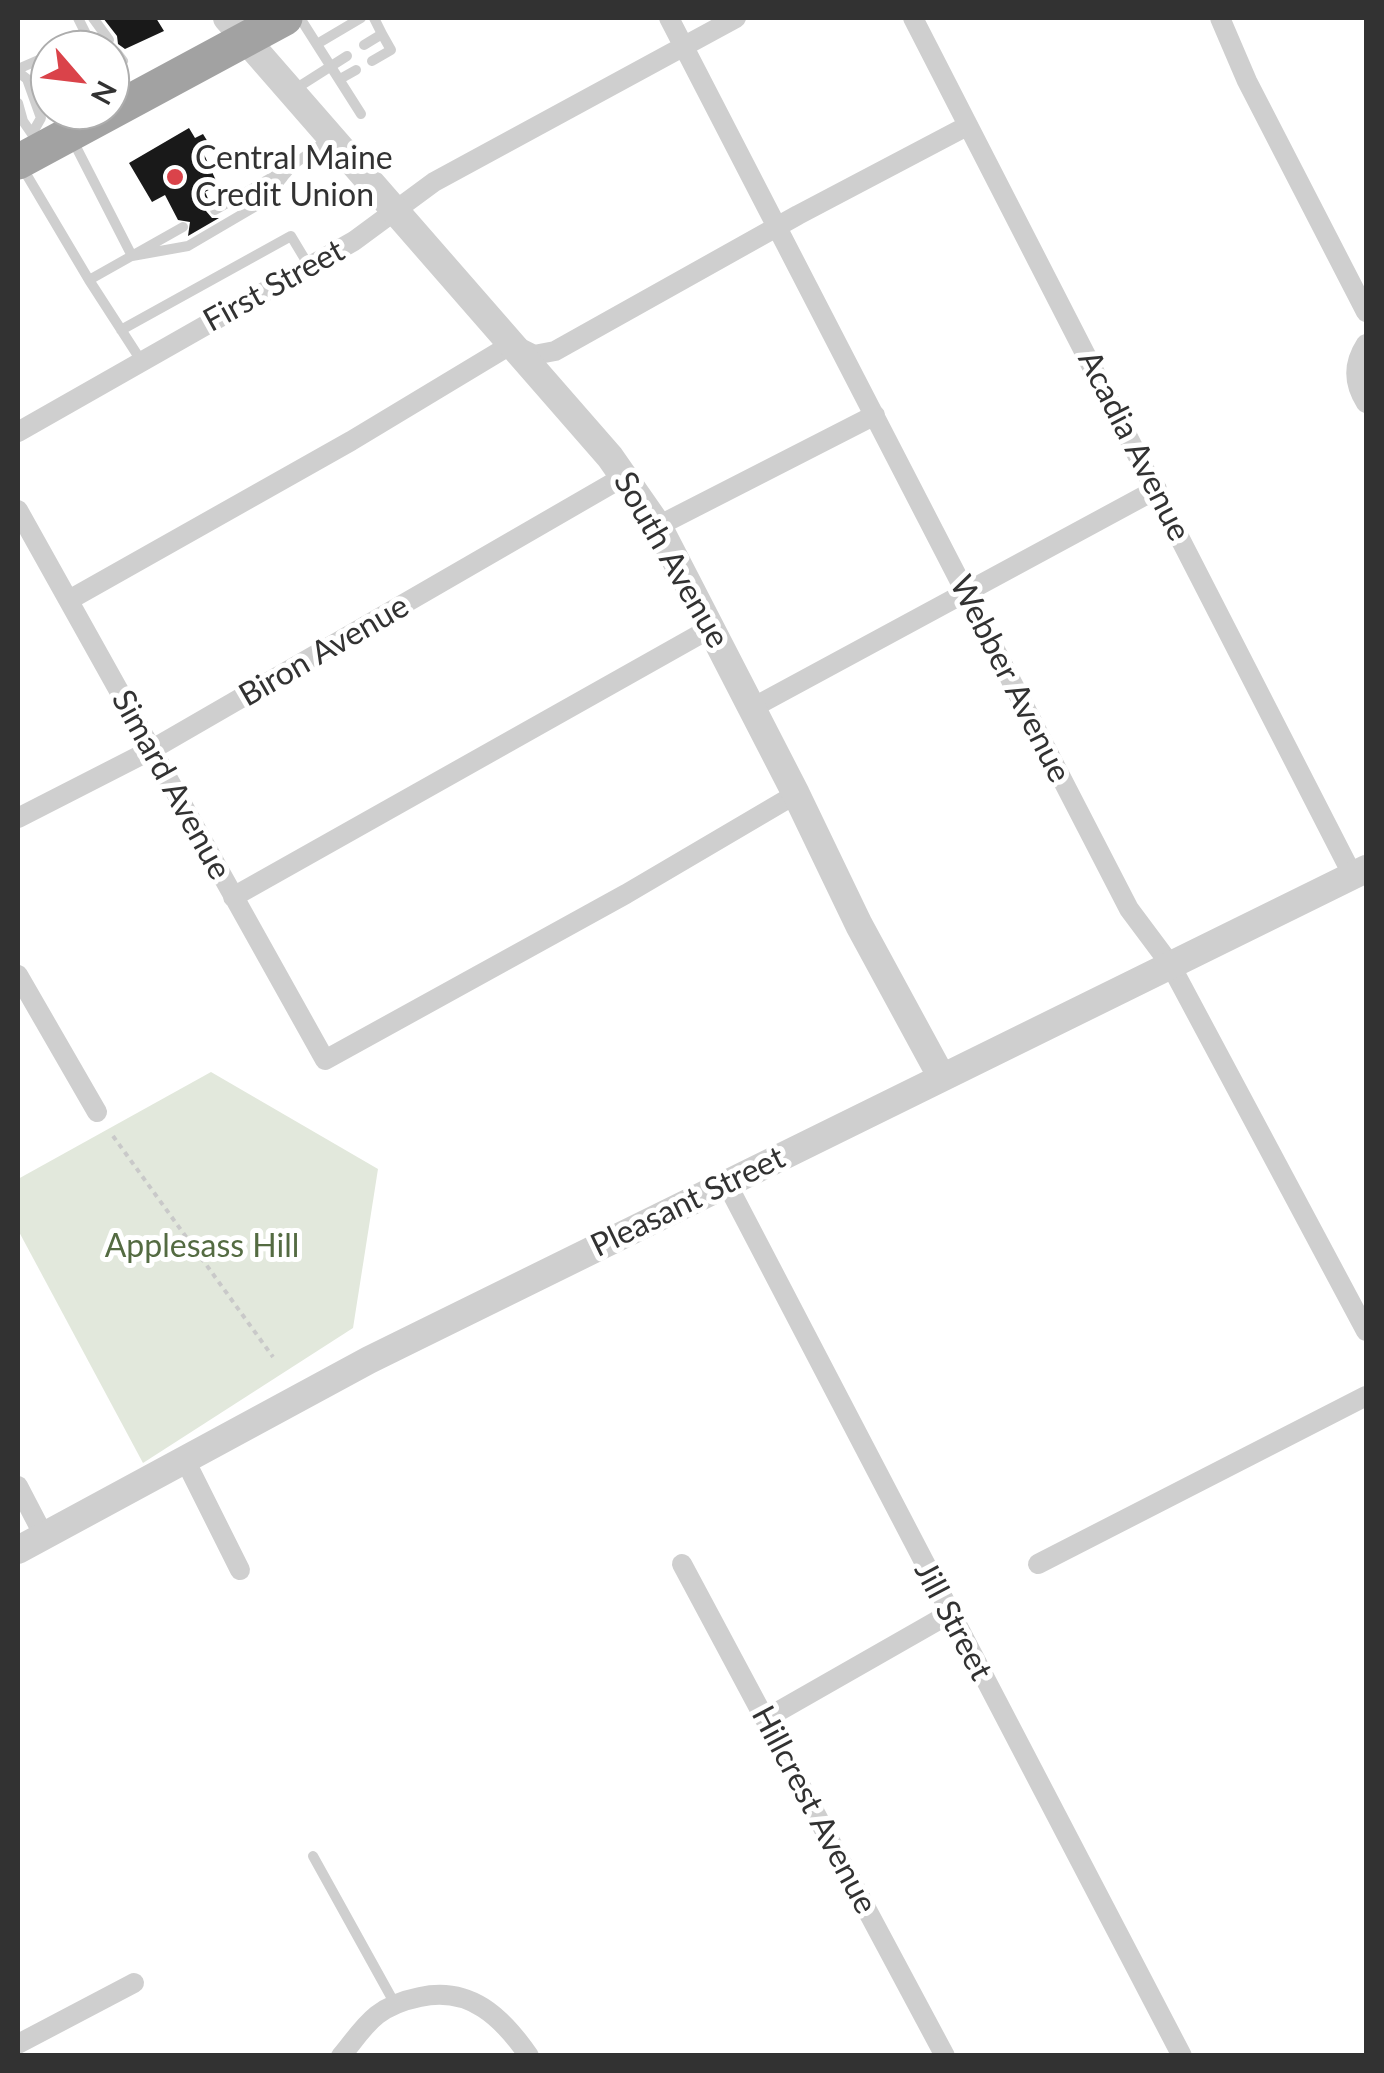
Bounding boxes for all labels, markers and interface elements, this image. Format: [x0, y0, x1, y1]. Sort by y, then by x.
north arrow [30, 30, 130, 130]
text: N [85, 76, 125, 111]
place label: Central Maine Credit Union [195, 140, 393, 215]
marker: Central Maine Credit Union [164, 166, 186, 188]
street label: First Street [197, 232, 351, 340]
street label: Acadia Avenue [1070, 345, 1198, 547]
street label: South Avenue [605, 465, 737, 655]
street label: Webber Avenue [941, 569, 1079, 789]
street label: Biron Avenue [232, 587, 416, 715]
street label: Simard Avenue [103, 684, 239, 886]
street label: Pleasant Street [585, 1139, 791, 1265]
park label: Applesass Hill [105, 1228, 299, 1266]
street label: Jill Street [906, 1555, 1000, 1687]
street label: Hillcrest Avenue [743, 1700, 885, 1920]

